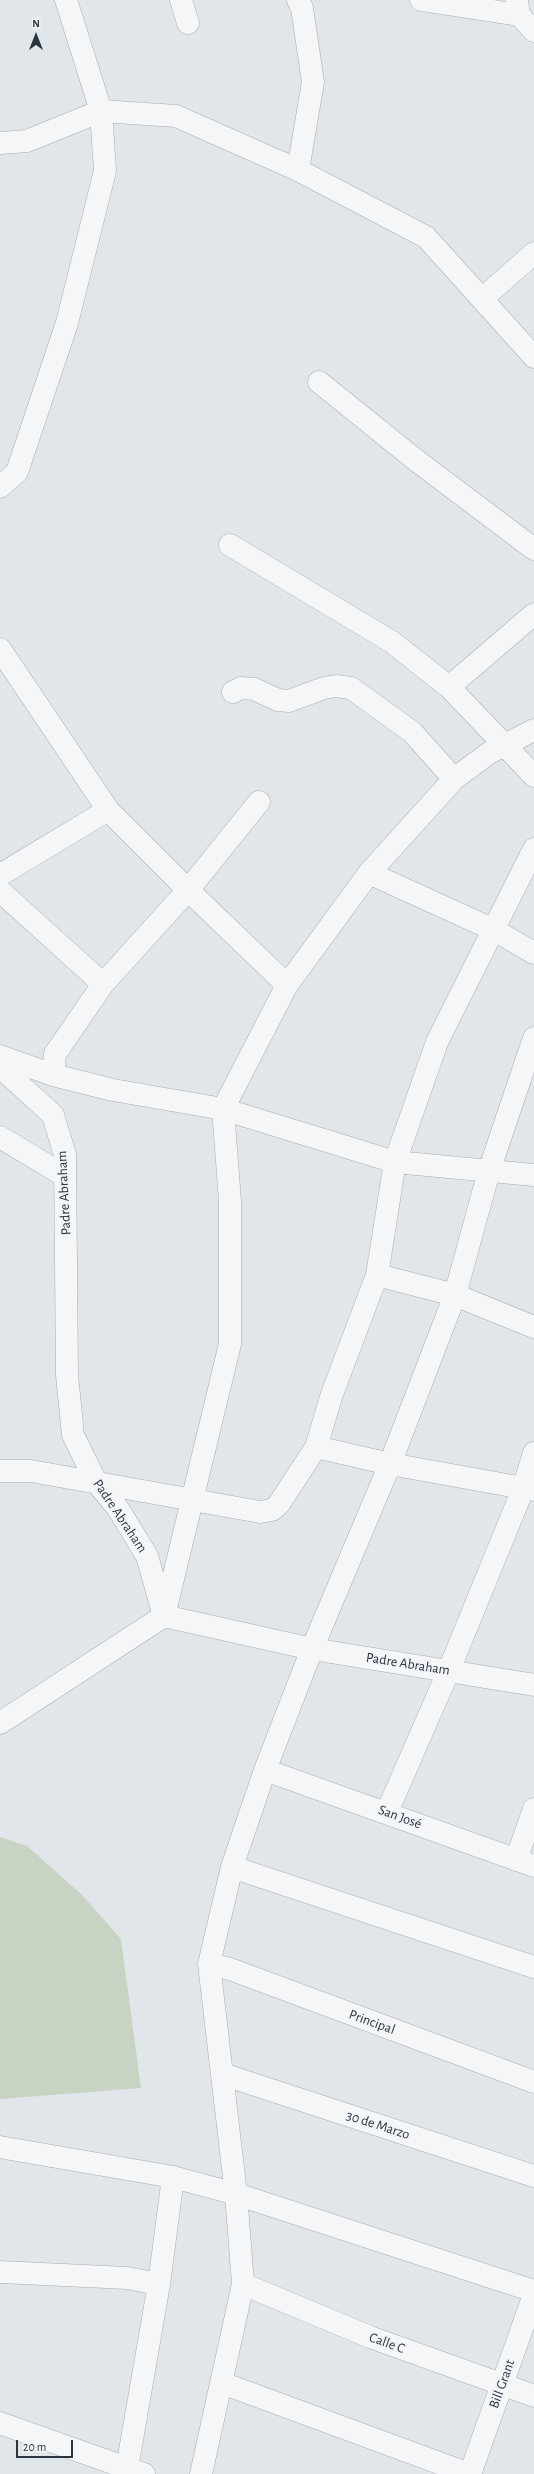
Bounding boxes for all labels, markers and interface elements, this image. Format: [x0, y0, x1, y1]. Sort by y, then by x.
north arrow [16, 16, 56, 56]
text: N [32, 18, 40, 29]
street label: Padre Abraham [53, 1150, 75, 1236]
street label: Padre Abraham [89, 1476, 151, 1556]
street label: Padre Abraham [365, 1649, 451, 1679]
street label: San José [376, 1801, 424, 1833]
street label: Principal [347, 2006, 397, 2038]
street label: 30 de Marzo [344, 2107, 412, 2143]
street label: Calle C [367, 2329, 407, 2357]
street label: Bill Grant [485, 2357, 519, 2411]
scale bar [18, 2432, 75, 2458]
text: 20 m [23, 2441, 46, 2453]

